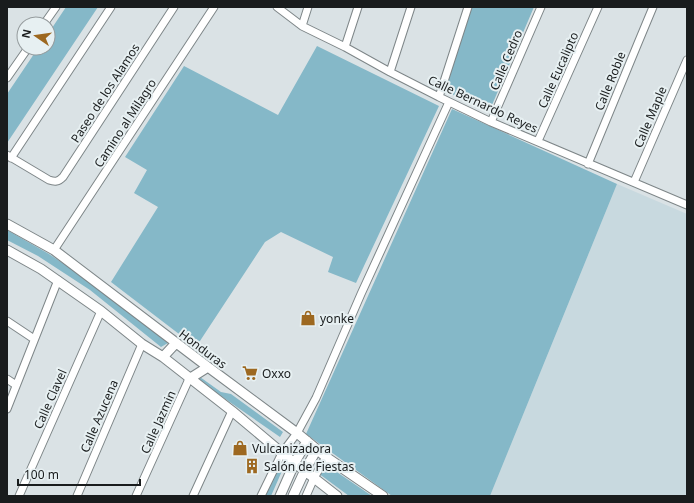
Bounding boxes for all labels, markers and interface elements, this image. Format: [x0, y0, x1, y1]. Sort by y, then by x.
north arrow [16, 16, 56, 56]
street label: Calle Cedro [486, 27, 526, 93]
text: N [17, 28, 34, 40]
street label: Calle Eucalipto [534, 29, 582, 111]
street label: Paseo de los Alamos [67, 40, 144, 146]
street label: Calle Roble [590, 49, 630, 113]
street label: Calle Bernardo Reyes [425, 71, 541, 137]
street label: Camino al Milagro [90, 75, 160, 171]
street label: Calle Maple [629, 83, 671, 150]
shop icon: yonke [299, 309, 317, 327]
place label: yonke [320, 310, 354, 327]
street label: Honduras [176, 325, 231, 373]
supermarket icon: Oxxo [241, 364, 259, 382]
place label: Oxxo [262, 365, 291, 382]
street label: Calle Clavel [29, 366, 71, 432]
street label: Calle Azucena [76, 377, 122, 455]
street label: Calle Jazmin [136, 388, 180, 456]
shop icon: Vulcanizadora [231, 439, 249, 457]
place label: Vulcanizadora [252, 440, 331, 457]
building icon: Salón de Fiestas [243, 457, 261, 475]
place label: Salón de Fiestas [264, 458, 354, 475]
scale bar [18, 461, 140, 487]
text: 100 m [24, 466, 59, 483]

